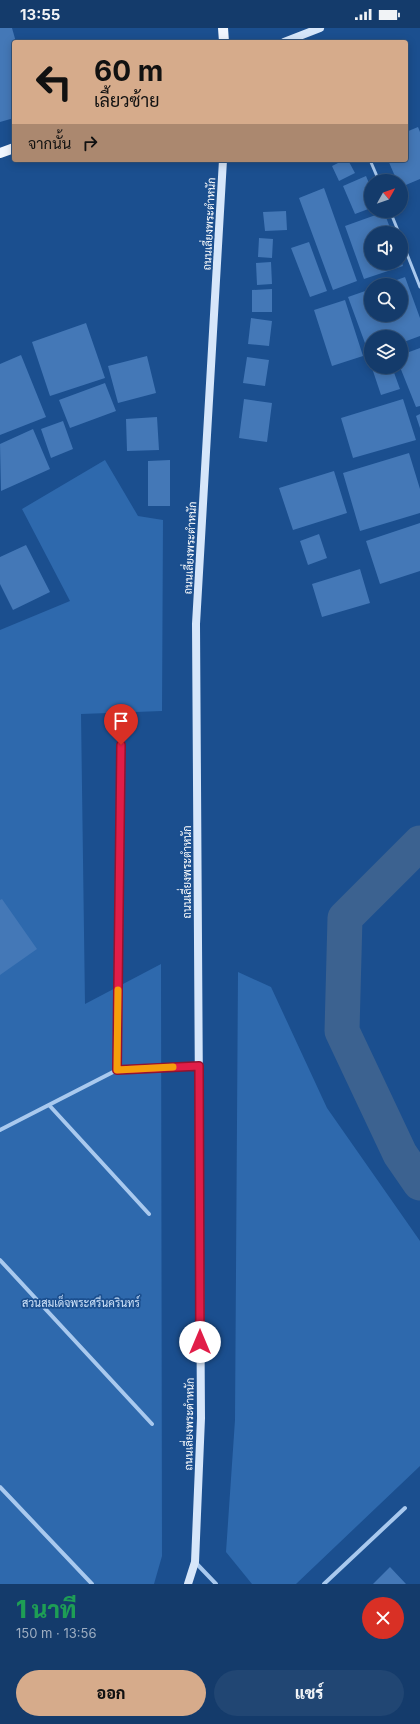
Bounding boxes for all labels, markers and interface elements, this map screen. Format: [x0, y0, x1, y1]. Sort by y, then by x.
text: 13:55 [20, 5, 60, 24]
text: 60 m [94, 54, 163, 88]
icon: left [28, 56, 80, 108]
text: เลี้ยวซ้าย [94, 90, 160, 111]
icon: right [79, 132, 101, 154]
text: จากนั้น [28, 134, 71, 153]
north arrow [364, 174, 408, 218]
map controls [364, 174, 408, 374]
street label: ถนนเลี่ยงพระตำหนัก [196, 177, 218, 271]
button: sound [364, 226, 408, 270]
button: search [364, 278, 408, 322]
button: layers [364, 330, 408, 374]
street label: ถนนเลี่ยงพระตำหนัก [177, 501, 199, 595]
pin [104, 704, 138, 745]
icon: arrive [110, 710, 132, 732]
street label: ถนนเลี่ยงพระตำหนัก [176, 826, 194, 918]
park label: สวนสมเด็จพระศรีนครินทร์ [22, 1294, 140, 1310]
position arrow [179, 1321, 221, 1363]
street label: ถนนเลี่ยงพระตำหนัก [177, 1377, 197, 1471]
text: 1 นาที [16, 1595, 76, 1624]
button: close [362, 1597, 404, 1639]
text: 150 m · 13:56 [16, 1625, 97, 1641]
button: ออก [16, 1670, 206, 1716]
button: แชร์ [214, 1670, 404, 1716]

